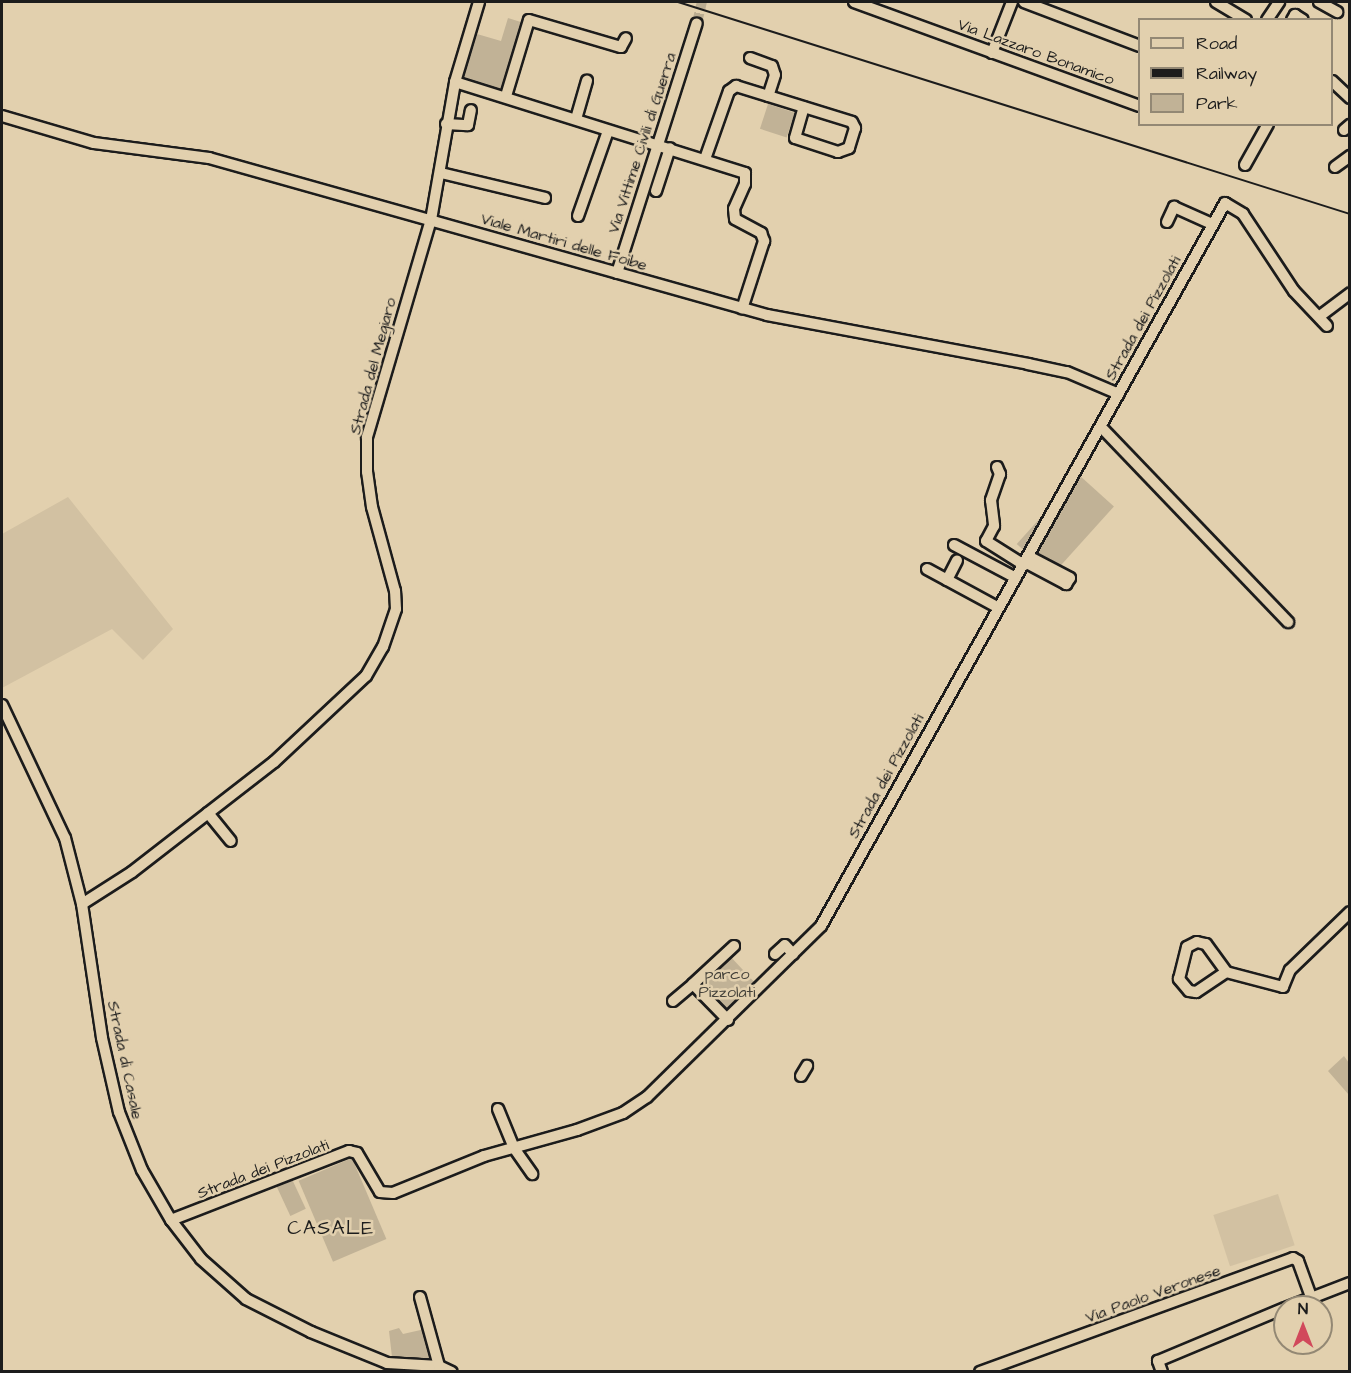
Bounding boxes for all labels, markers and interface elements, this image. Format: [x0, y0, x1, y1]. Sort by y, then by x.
street label: Via Lazzaro Bonamico [955, 15, 1117, 89]
legend [1138, 18, 1333, 126]
text: Road [1196, 31, 1237, 56]
street label: Via Vittime Civili di Guerra [604, 50, 680, 236]
text: Railway [1196, 61, 1257, 86]
text: Park [1196, 91, 1238, 116]
street label: Viale Martiri delle Foibe [479, 209, 649, 275]
street label: Strada dei Pizzolati [1101, 252, 1185, 384]
street label: Strada del Megiaro [346, 296, 400, 436]
street label: Strada dei Pizzolati [844, 710, 928, 842]
park label: parco Pizzolati [698, 964, 756, 1002]
street label: Strada di Casale [103, 999, 147, 1121]
street label: Strada dei Pizzolati [195, 1135, 331, 1203]
district label: CASALE [287, 1216, 375, 1240]
street label: Via Paolo Veronese [1083, 1261, 1223, 1327]
north arrow [1273, 1295, 1333, 1355]
text: N [1298, 1298, 1308, 1320]

